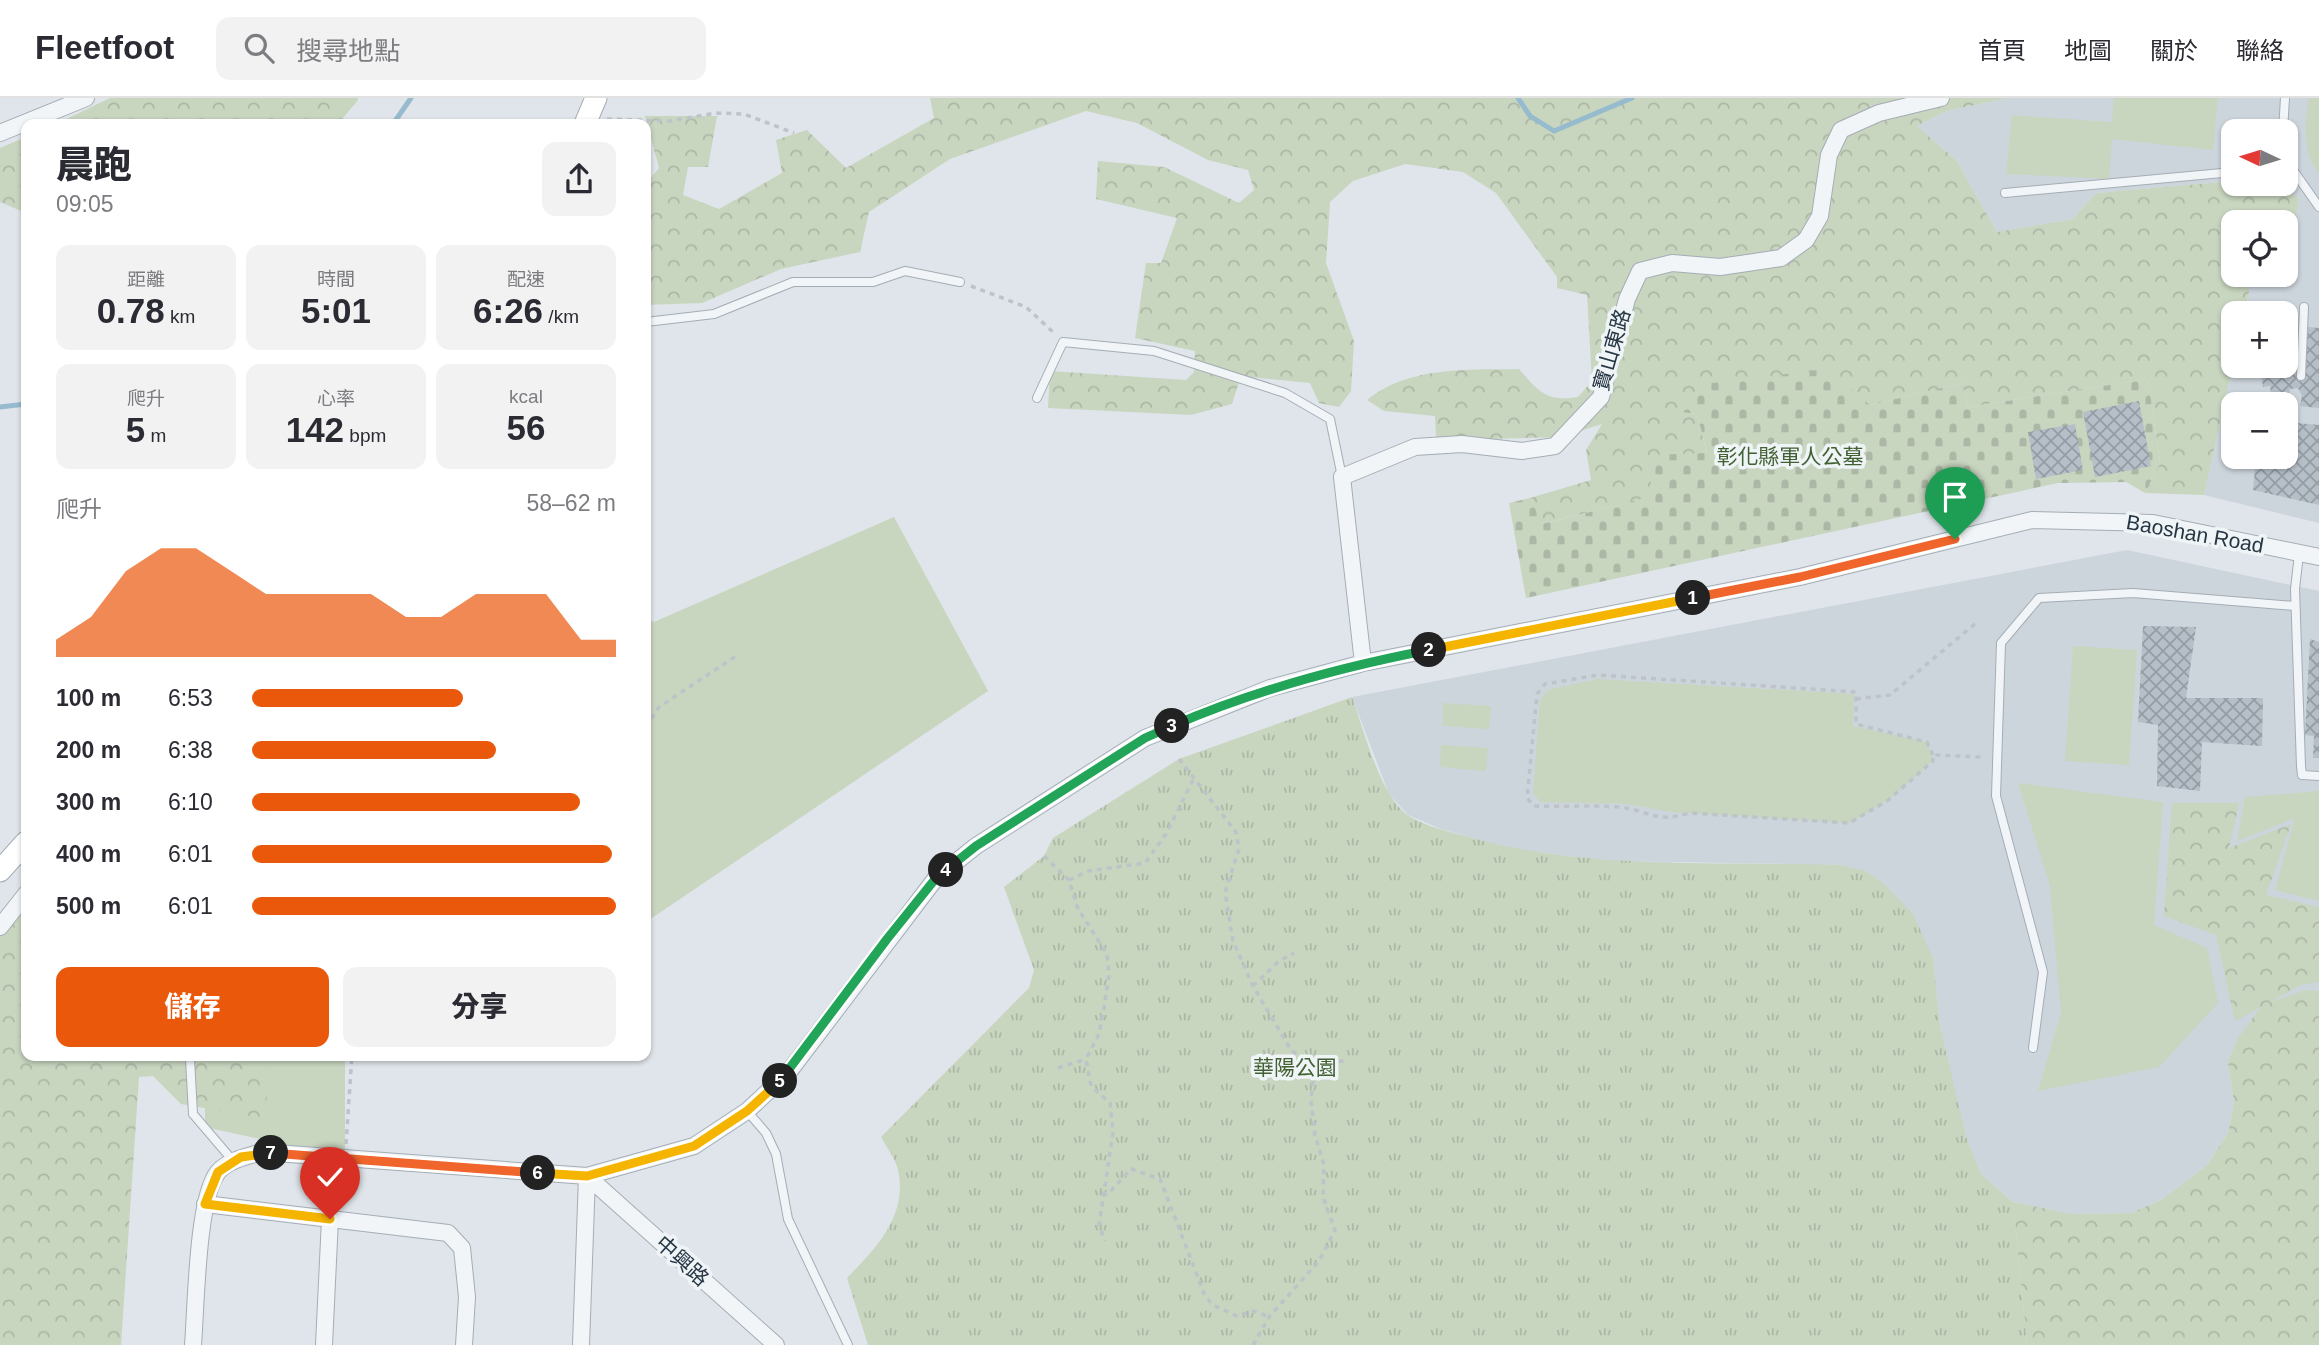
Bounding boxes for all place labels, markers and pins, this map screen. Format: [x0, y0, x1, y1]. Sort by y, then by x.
pin [1925, 467, 1985, 539]
pin: 1 [1676, 580, 1710, 616]
pin: 2 [1412, 632, 1446, 668]
pin: 3 [1154, 708, 1190, 744]
pin: 4 [928, 852, 964, 888]
pin: 5 [762, 1063, 798, 1098]
pin: 7 [254, 1136, 288, 1170]
pin [300, 1147, 360, 1219]
pin: 6 [520, 1156, 556, 1190]

